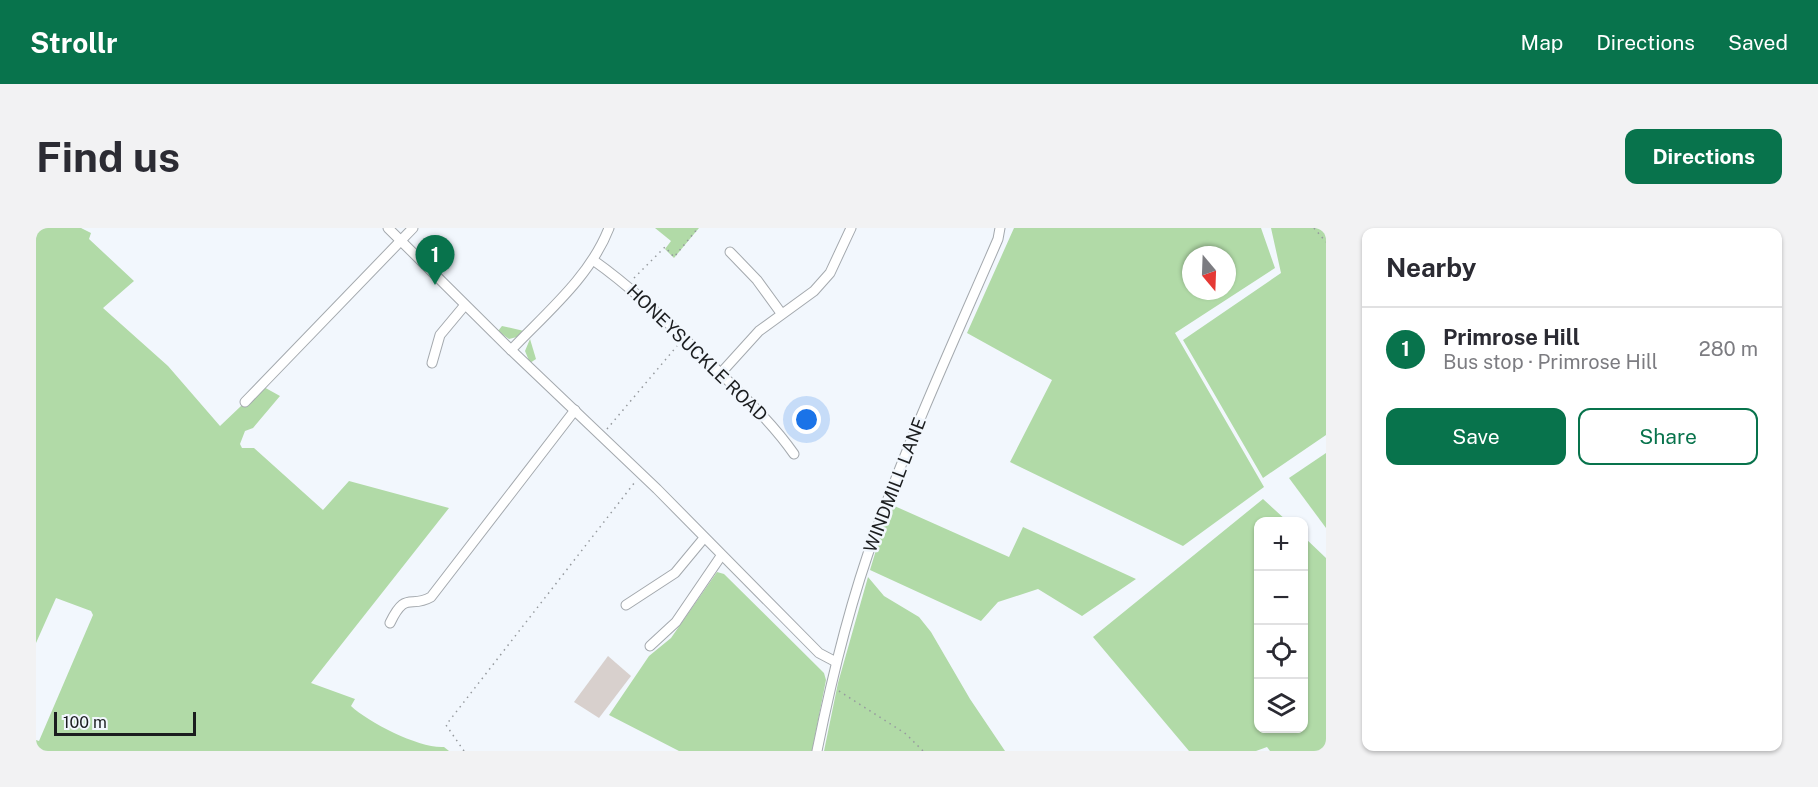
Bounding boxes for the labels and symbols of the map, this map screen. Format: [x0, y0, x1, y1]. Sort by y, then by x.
pin: 1 [416, 236, 454, 285]
north arrow [1182, 246, 1236, 300]
street label: HONEYSUCKLE ROAD [623, 280, 772, 425]
your location [792, 405, 821, 434]
street label: WINDMILL LANE [859, 414, 930, 555]
scale bar [54, 709, 196, 736]

